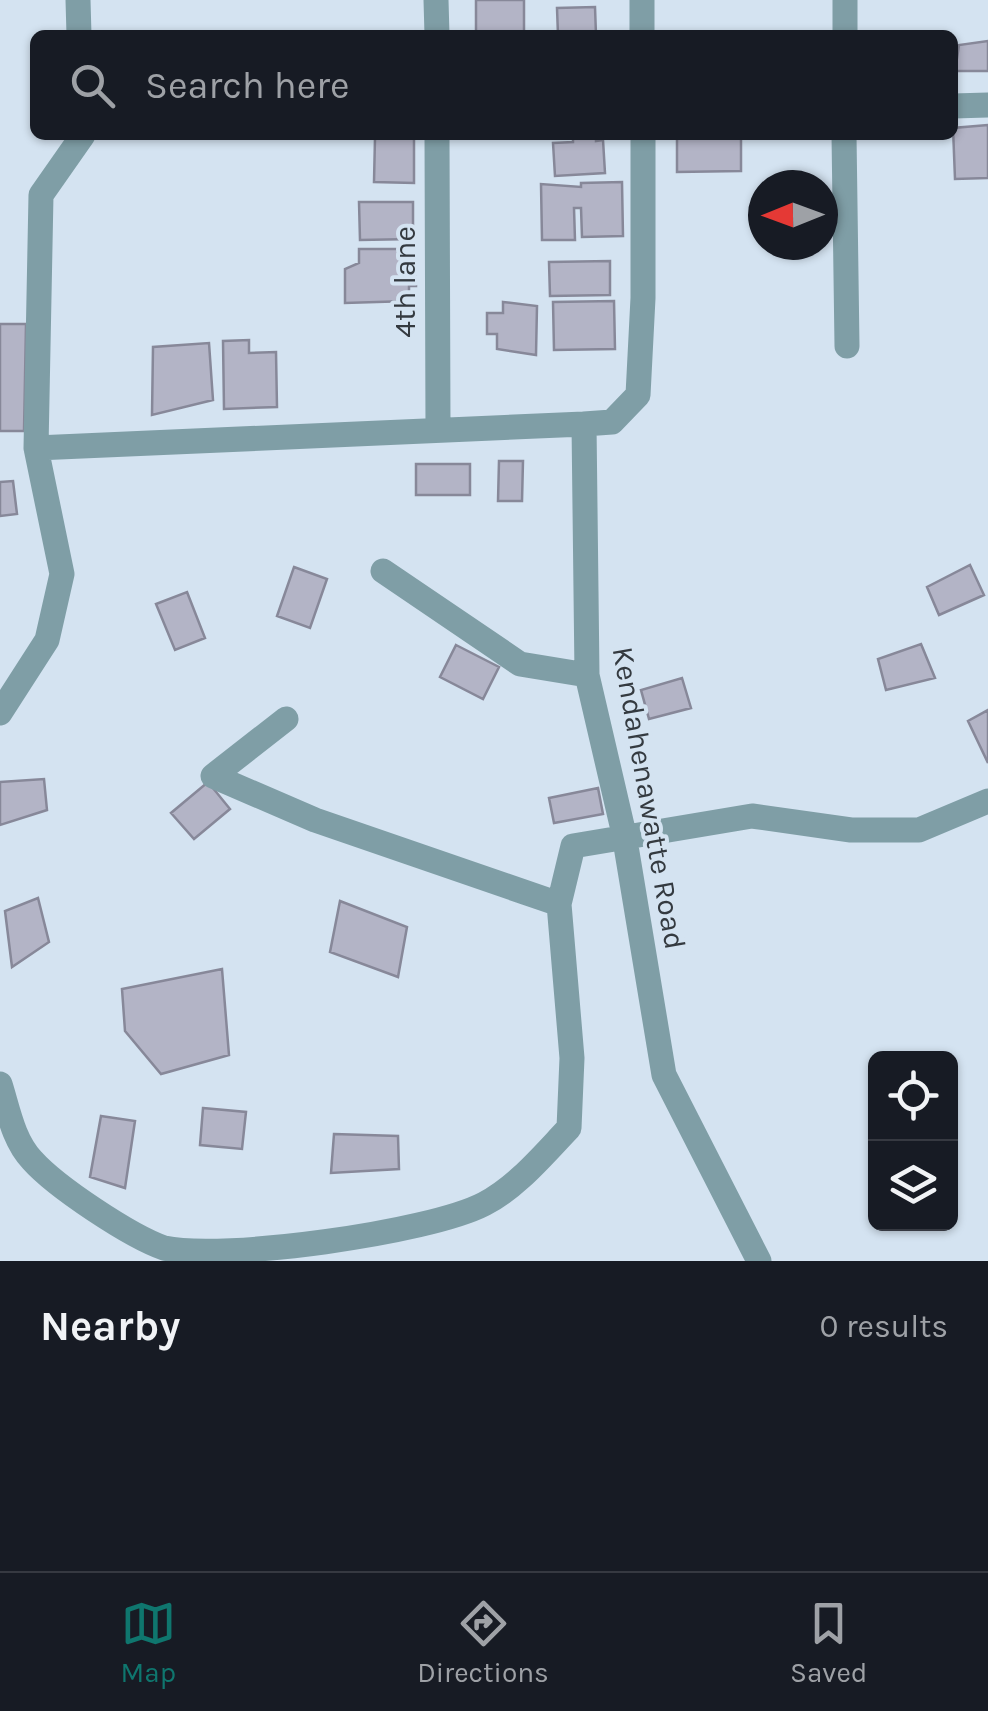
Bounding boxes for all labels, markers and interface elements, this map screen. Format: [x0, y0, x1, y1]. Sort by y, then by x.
search box [30, 30, 958, 140]
icon: search [65, 58, 120, 113]
text: Search here [145, 63, 349, 108]
north arrow [748, 170, 838, 260]
street label: 4th lane [387, 226, 423, 338]
street label: Kendahenawatte Road [605, 644, 693, 952]
map controls [868, 1051, 958, 1231]
button: locate [868, 1051, 958, 1141]
button: layers [868, 1141, 958, 1231]
text: Nearby [40, 1301, 180, 1351]
text: 0 results [819, 1308, 948, 1345]
tab: Map [121, 1596, 176, 1689]
tab: Directions [417, 1596, 549, 1689]
tab: Saved [790, 1596, 867, 1689]

